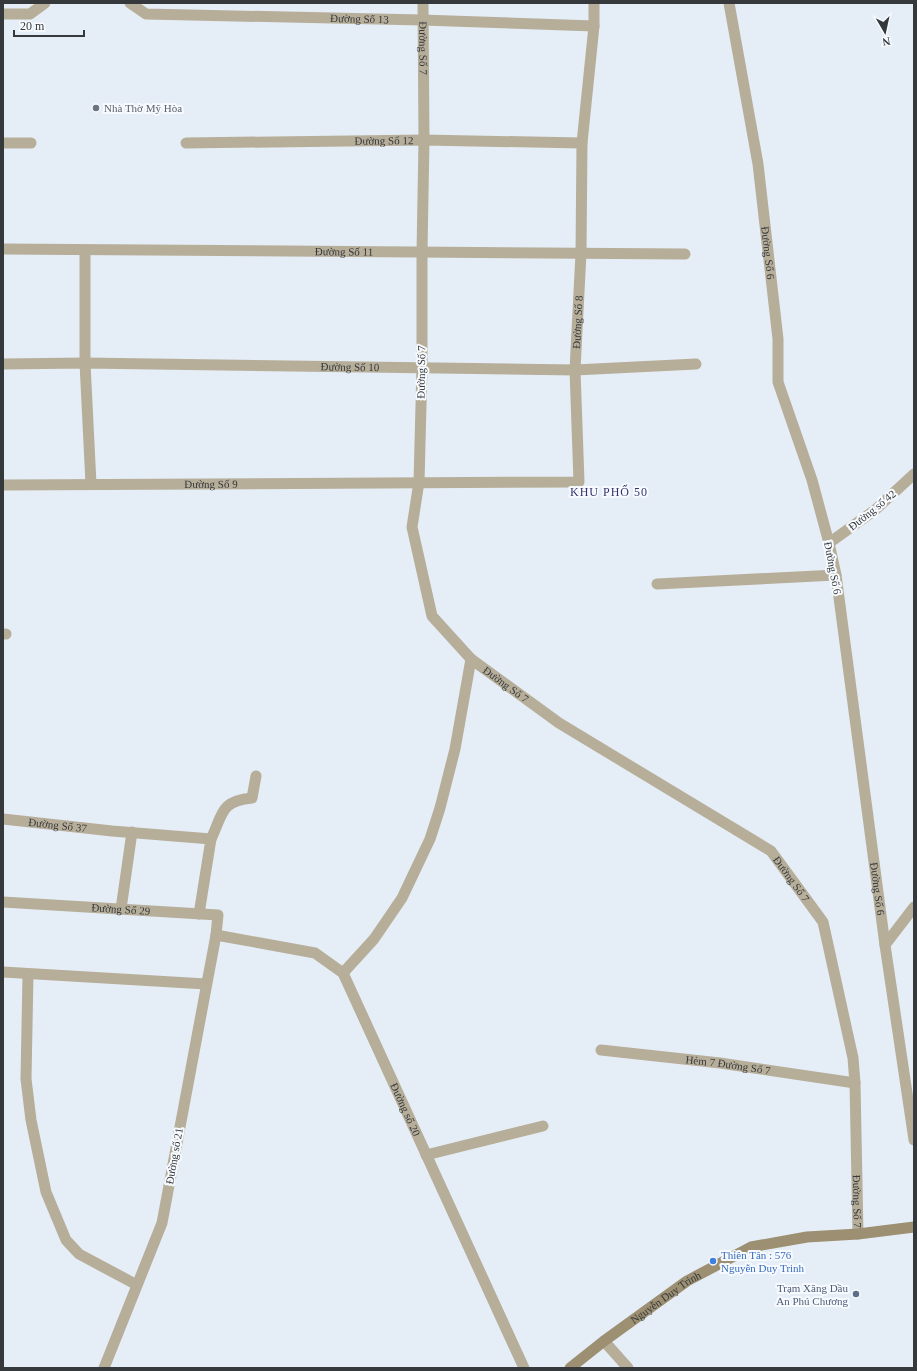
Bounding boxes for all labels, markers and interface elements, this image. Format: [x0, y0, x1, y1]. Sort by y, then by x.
scale bar [14, 12, 84, 38]
street label: Đường Số 13 [330, 12, 390, 25]
north arrow [865, 12, 905, 52]
text: 20 m [20, 19, 45, 33]
street label: Đường Số 7 [417, 21, 430, 75]
text: N [882, 35, 891, 48]
place label: Nhà Thờ Mỹ Hòa [104, 102, 182, 114]
marker: Nhà Thờ Mỹ Hòa [91, 103, 101, 113]
street label: Đường Số 12 [354, 134, 413, 147]
street label: Đường Số 6 [759, 226, 777, 281]
street label: Đường Số 11 [315, 245, 373, 258]
street label: Đường Số 8 [570, 295, 585, 349]
street label: Đường Số 7 [415, 345, 427, 399]
street label: Đường Số 10 [320, 360, 380, 373]
street label: Đường Số 9 [184, 478, 238, 490]
district label: KHU PHỐ 50 [570, 484, 648, 499]
street label: Đường số 42 [846, 487, 898, 533]
street label: Đường Số 6 [822, 541, 844, 596]
street label: Đường Số 7 [481, 664, 531, 705]
street label: Đường Số 37 [28, 816, 88, 834]
street label: Đường Số 7 [771, 854, 812, 904]
street label: Đường Số 6 [868, 862, 887, 917]
street label: Đường Số 29 [91, 901, 151, 917]
street label: Hẻm 7 Đường Số 7 [685, 1053, 772, 1077]
street label: Đường số 20 [388, 1081, 423, 1138]
street label: Đường số 21 [163, 1127, 185, 1185]
street label: Đường Số 7 [851, 1174, 864, 1229]
place label: Thiên Tân : 576 Nguyễn Duy Trinh [721, 1249, 805, 1274]
marker: Thiên Tân : 576 Nguyễn Duy Trinh [708, 1256, 718, 1266]
street label: Nguyễn Duy Trinh [628, 1269, 703, 1326]
place label: Trạm Xăng Dầu An Phú Chương [776, 1282, 848, 1307]
marker: Trạm Xăng Dầu An Phú Chương [851, 1289, 861, 1299]

